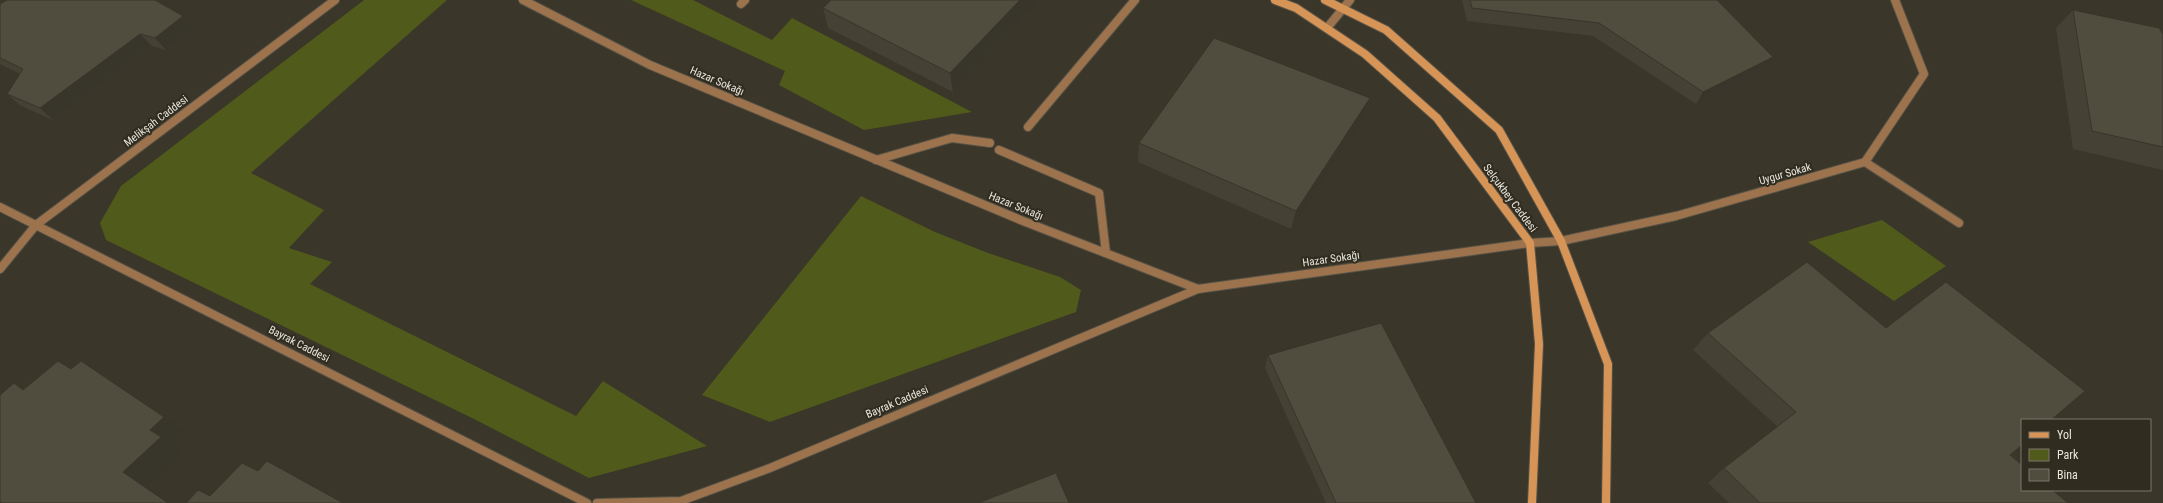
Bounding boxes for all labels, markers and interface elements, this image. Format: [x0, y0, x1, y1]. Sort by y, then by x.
street label: Hazar Sokağı [688, 64, 746, 98]
street label: Melikşah Caddesi [121, 93, 191, 149]
street label: Uygur Sokak [1757, 160, 1813, 188]
street label: Selçukbey Caddesi [1480, 162, 1540, 234]
street label: Hazar Sokağı [987, 189, 1045, 223]
street label: Hazar Sokağı [1302, 249, 1360, 269]
street label: Bayrak Caddesi [266, 323, 332, 365]
street label: Bayrak Caddesi [864, 383, 930, 421]
legend [2021, 419, 2151, 491]
text: Yol [2057, 428, 2072, 442]
text: Park [2057, 448, 2079, 462]
text: Bina [2057, 468, 2078, 482]

